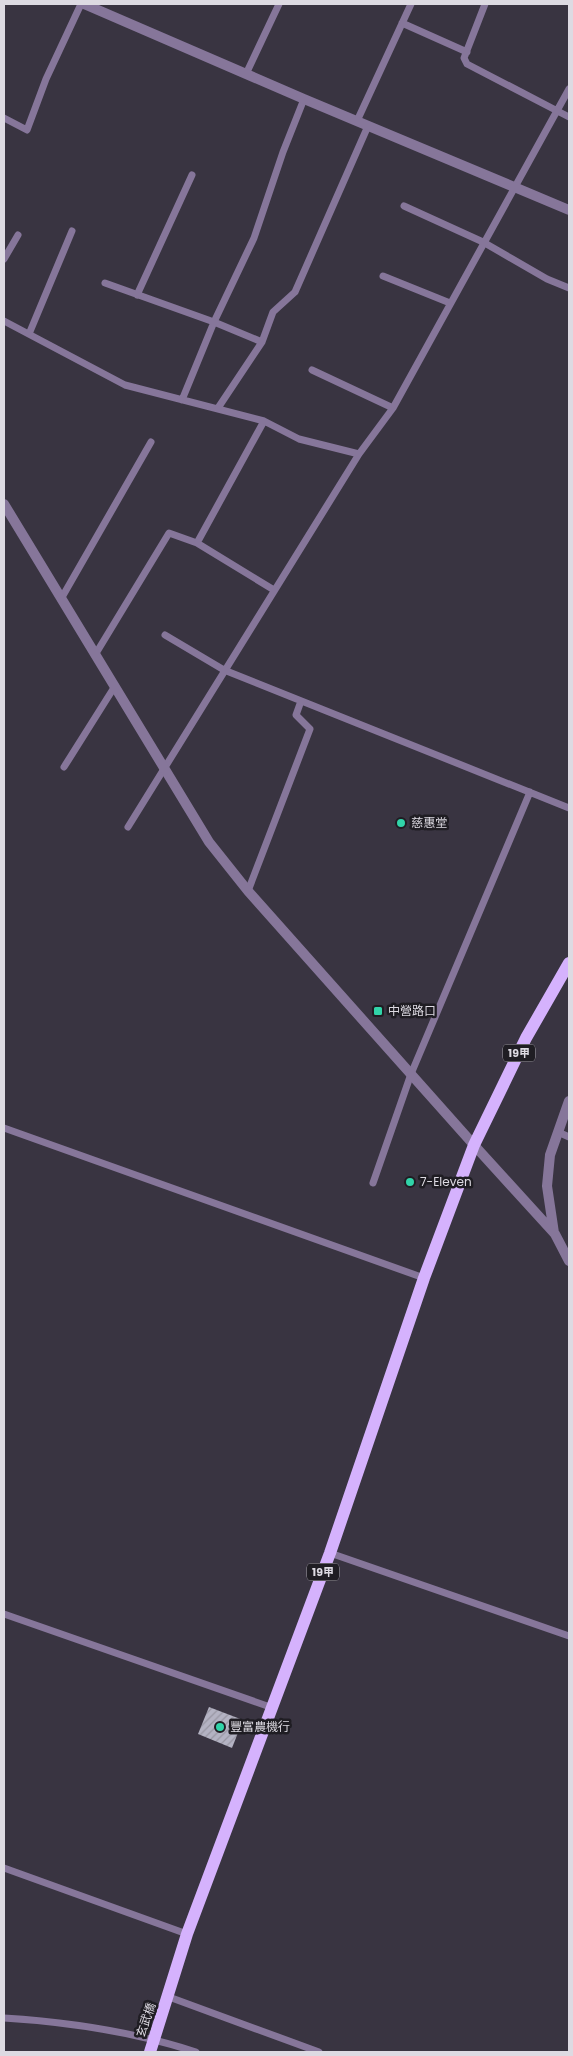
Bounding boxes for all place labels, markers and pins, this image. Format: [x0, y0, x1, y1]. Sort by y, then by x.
place label: 慈惠堂 [411, 814, 447, 831]
marker: 慈惠堂 [395, 817, 407, 829]
place label: 中營路口 [388, 1002, 436, 1019]
marker: 中營路口 [372, 1005, 384, 1017]
place label: 7-Eleven [420, 1173, 472, 1190]
marker: 7-Eleven [404, 1176, 416, 1188]
place label: 豐富農機行 [230, 1718, 290, 1735]
marker: 豐富農機行 [214, 1721, 226, 1733]

